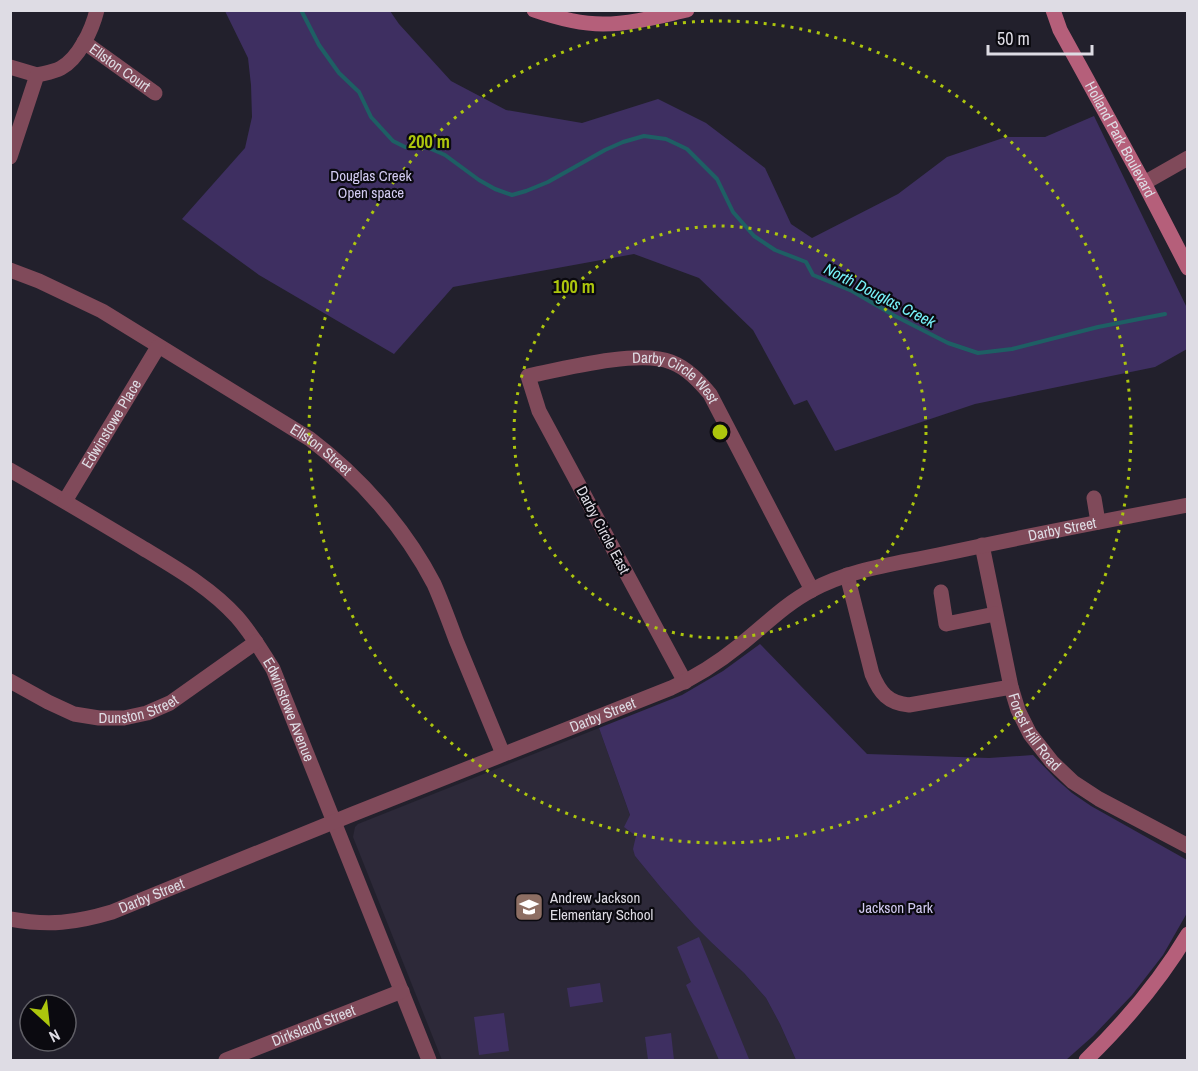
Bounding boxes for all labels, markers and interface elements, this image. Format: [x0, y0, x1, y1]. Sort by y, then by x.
scale bar [988, 18, 1092, 56]
text: 50 m [997, 26, 1030, 51]
street label: Ellston Court [85, 38, 155, 97]
street label: Holland Park Boulevard [1080, 77, 1161, 201]
text: 200 m [408, 129, 450, 154]
park label: Douglas Creek Open space [330, 165, 413, 203]
water label: North Douglas Creek [820, 257, 940, 333]
text: 100 m [553, 274, 595, 299]
street label: Darby Circle West [632, 347, 724, 407]
street label: Edwinstowe Place [76, 375, 146, 472]
street label: Ellston Street [286, 418, 357, 480]
centre of rings [710, 422, 730, 442]
street label: Darby Circle East [572, 482, 636, 578]
street label: Darby Street [1026, 512, 1098, 546]
street label: Edwinstowe Avenue [258, 653, 320, 765]
street label: Dunston Street [99, 689, 183, 728]
street label: Forest Hill Road [1003, 690, 1066, 775]
street label: Darby Street [566, 692, 639, 737]
street label: Darby Street [115, 873, 188, 918]
place label: Andrew Jackson Elementary School [549, 887, 653, 925]
school or university icon: Andrew Jackson Elementary School [513, 891, 545, 923]
park label: Jackson Park [859, 897, 934, 918]
north arrow [18, 993, 78, 1053]
street label: Dirksland Street [268, 999, 359, 1051]
text: N [46, 1024, 64, 1048]

